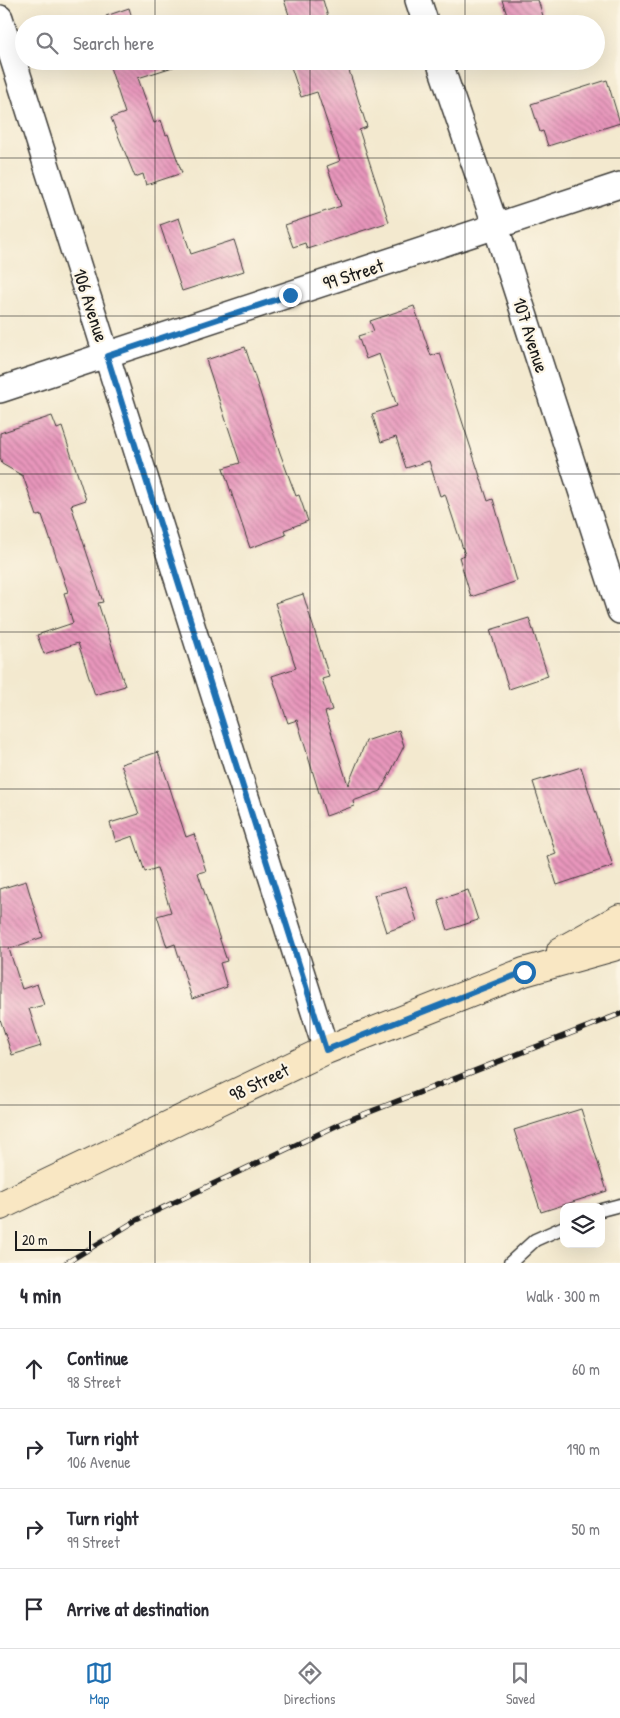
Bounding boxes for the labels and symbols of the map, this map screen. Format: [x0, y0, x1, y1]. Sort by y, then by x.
street label: 99 Street [319, 252, 387, 296]
street label: 106 Avenue [67, 265, 115, 345]
route end [279, 284, 302, 307]
street label: 107 Avenue [507, 294, 555, 376]
route start [513, 961, 536, 984]
street label: 98 Street [225, 1056, 294, 1108]
scale bar [15, 1228, 91, 1251]

